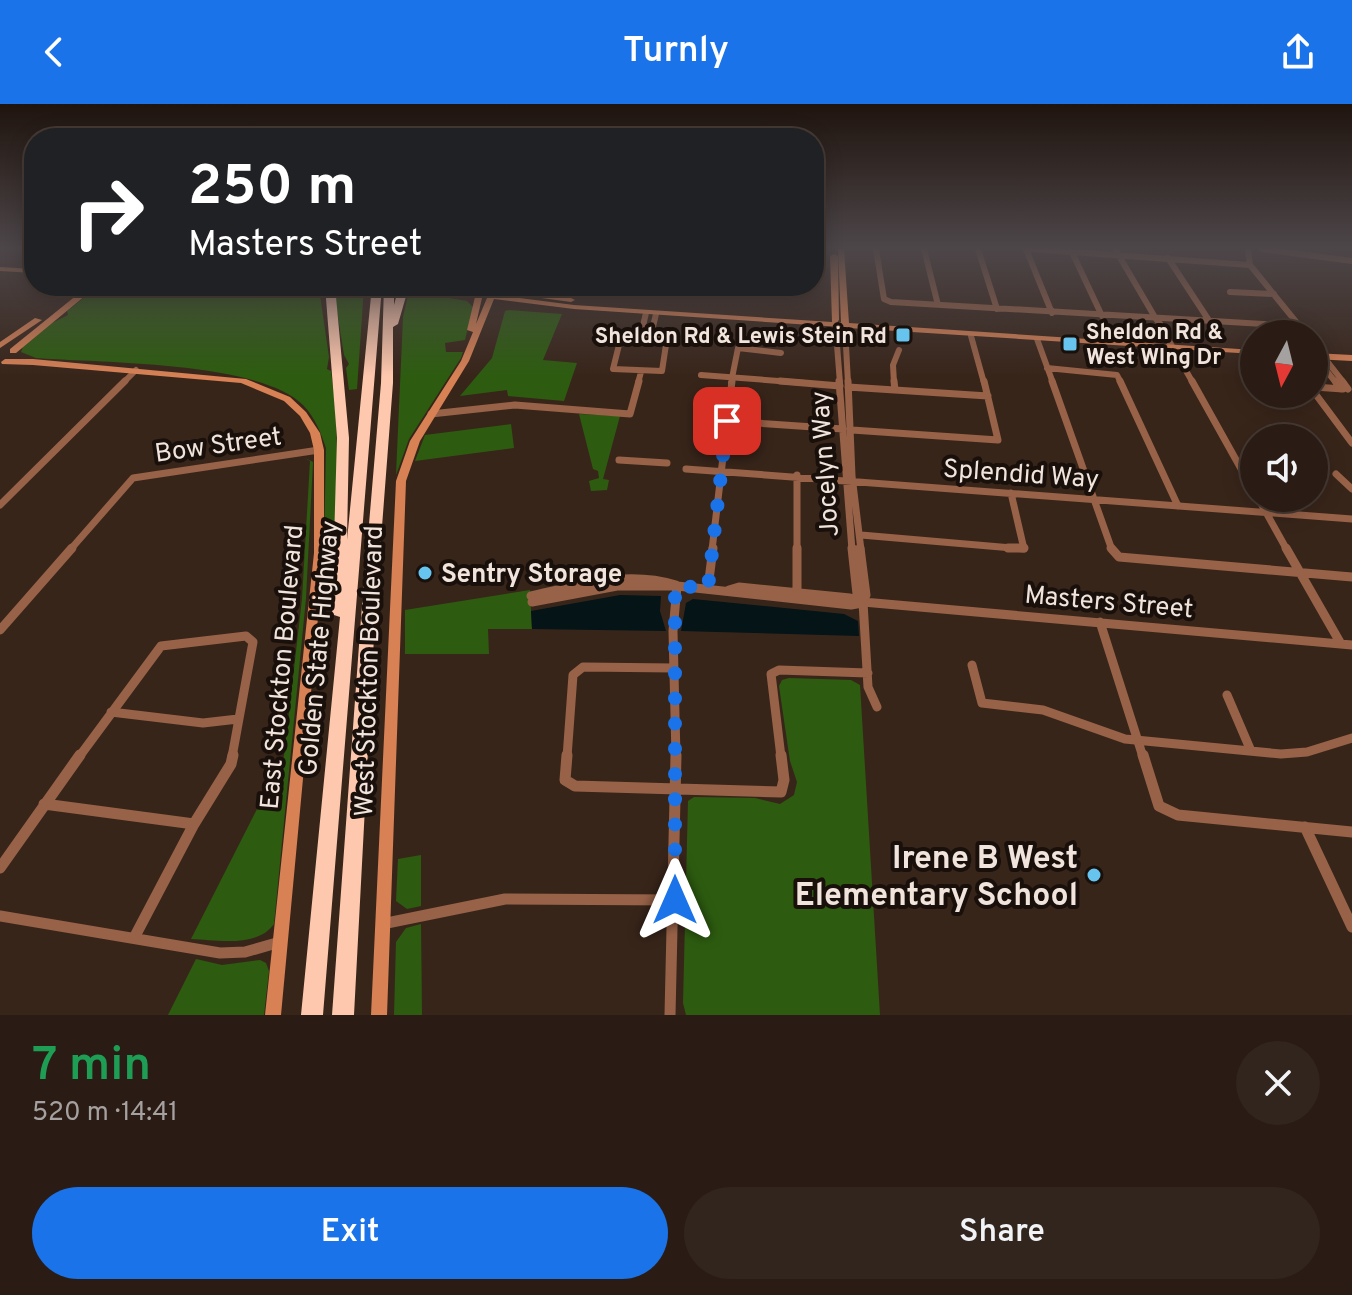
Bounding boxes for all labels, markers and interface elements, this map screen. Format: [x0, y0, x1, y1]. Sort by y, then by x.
text: Turnly [623, 29, 729, 75]
icon: back [32, 30, 76, 74]
icon: share [1276, 30, 1320, 74]
text: 250 m [188, 154, 356, 224]
icon: right [56, 160, 160, 264]
text: Masters Street [188, 223, 422, 269]
place label: Sheldon Rd & West WIng Dr [1086, 320, 1223, 372]
north arrow [1240, 320, 1328, 408]
map controls [1240, 320, 1328, 512]
place label: Sheldon Rd & Lewis Stein Rd [595, 324, 887, 351]
marker: Sheldon Rd & Lewis Stein Rd [894, 326, 912, 344]
marker: Sheldon Rd & West WIng Dr [1061, 335, 1079, 353]
pin [693, 387, 761, 455]
street label: Jocelyn Way [805, 390, 848, 538]
icon: arrive [705, 399, 749, 443]
street label: Bow Street [153, 421, 284, 472]
button: sound [1240, 424, 1328, 512]
street label: Splendid Way [942, 454, 1100, 497]
street label: Golden State Highway [293, 519, 348, 777]
street label: East Stockton Boulevard [255, 524, 312, 811]
street label: West Stockton Boulevard [349, 525, 392, 817]
place label: Sentry Storage [441, 559, 622, 592]
marker: Sentry Storage [416, 564, 434, 582]
street label: Masters Street [1023, 580, 1195, 627]
place label: Irene B West Elementary School [795, 840, 1078, 917]
position arrow [633, 858, 717, 942]
marker: Irene B West Elementary School [1085, 866, 1103, 884]
text: 7 min [32, 1037, 151, 1097]
button: close [1236, 1041, 1320, 1125]
text: 520 m · 14:41 [32, 1097, 178, 1130]
button: Exit [32, 1187, 668, 1279]
button: Share [684, 1187, 1320, 1279]

